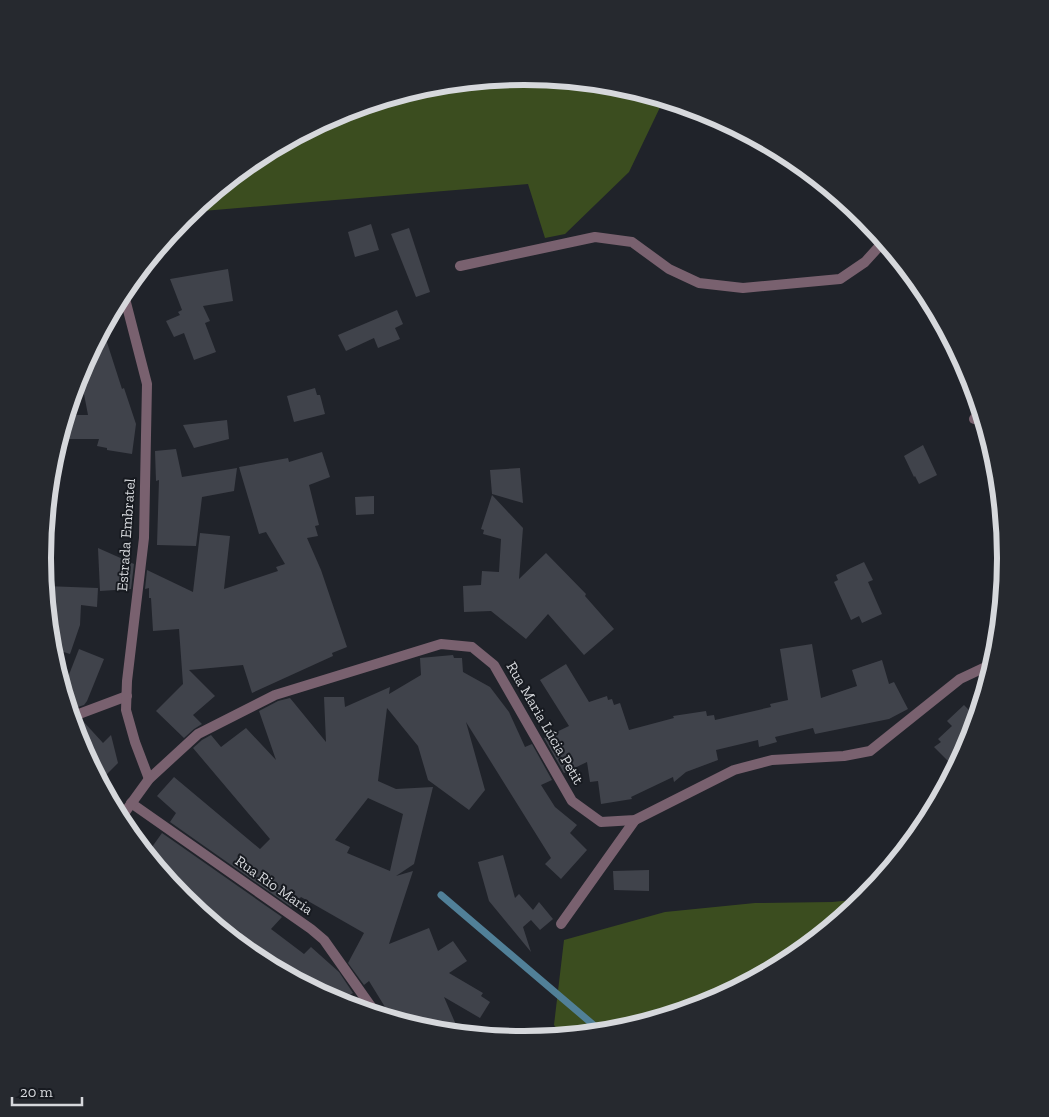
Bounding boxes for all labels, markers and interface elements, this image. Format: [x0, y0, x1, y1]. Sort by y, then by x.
street label: Estrada Embratel [113, 478, 139, 592]
street label: Rua Maria Lúcia Petit [503, 658, 588, 788]
street label: Rua Rio Maria [232, 852, 316, 918]
scale bar [12, 1074, 82, 1106]
text: 20 m [20, 1083, 53, 1101]

